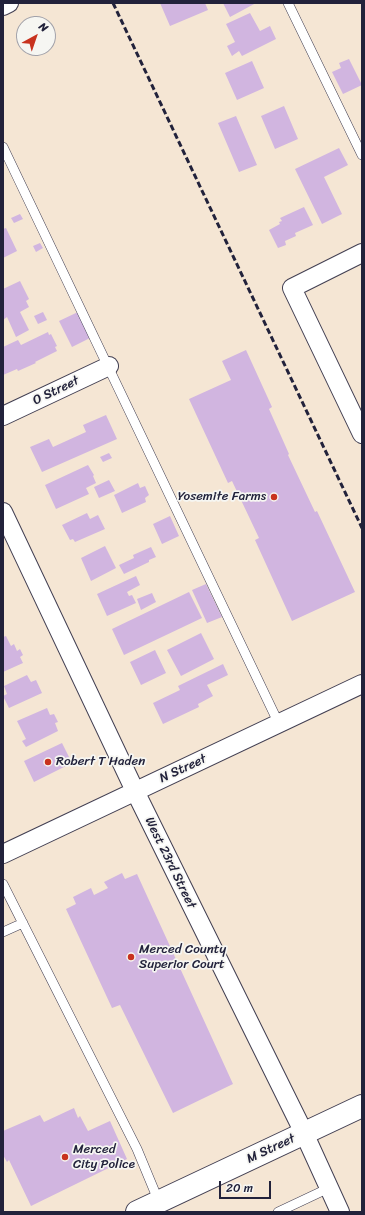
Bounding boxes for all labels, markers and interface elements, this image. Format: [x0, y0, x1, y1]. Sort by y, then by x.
north arrow [16, 16, 56, 56]
text: N [34, 17, 52, 37]
street label: O Street [30, 373, 82, 409]
place label: Yosemite Farms [178, 489, 266, 505]
marker: Yosemite Farms [269, 492, 279, 502]
street label: N Street [157, 751, 209, 787]
place label: Robert T Haden [56, 754, 145, 770]
marker: Robert T Haden [43, 757, 53, 767]
street label: West 23rd Street [141, 815, 199, 911]
place label: Merced County Superior Court [139, 942, 226, 973]
marker: Merced County Superior Court [126, 952, 136, 962]
street label: M Street [244, 1131, 298, 1167]
place label: Merced City Police [73, 1142, 135, 1173]
marker: Merced City Police [60, 1152, 70, 1162]
scale bar [221, 1173, 273, 1199]
text: 20 m [226, 1177, 253, 1199]

